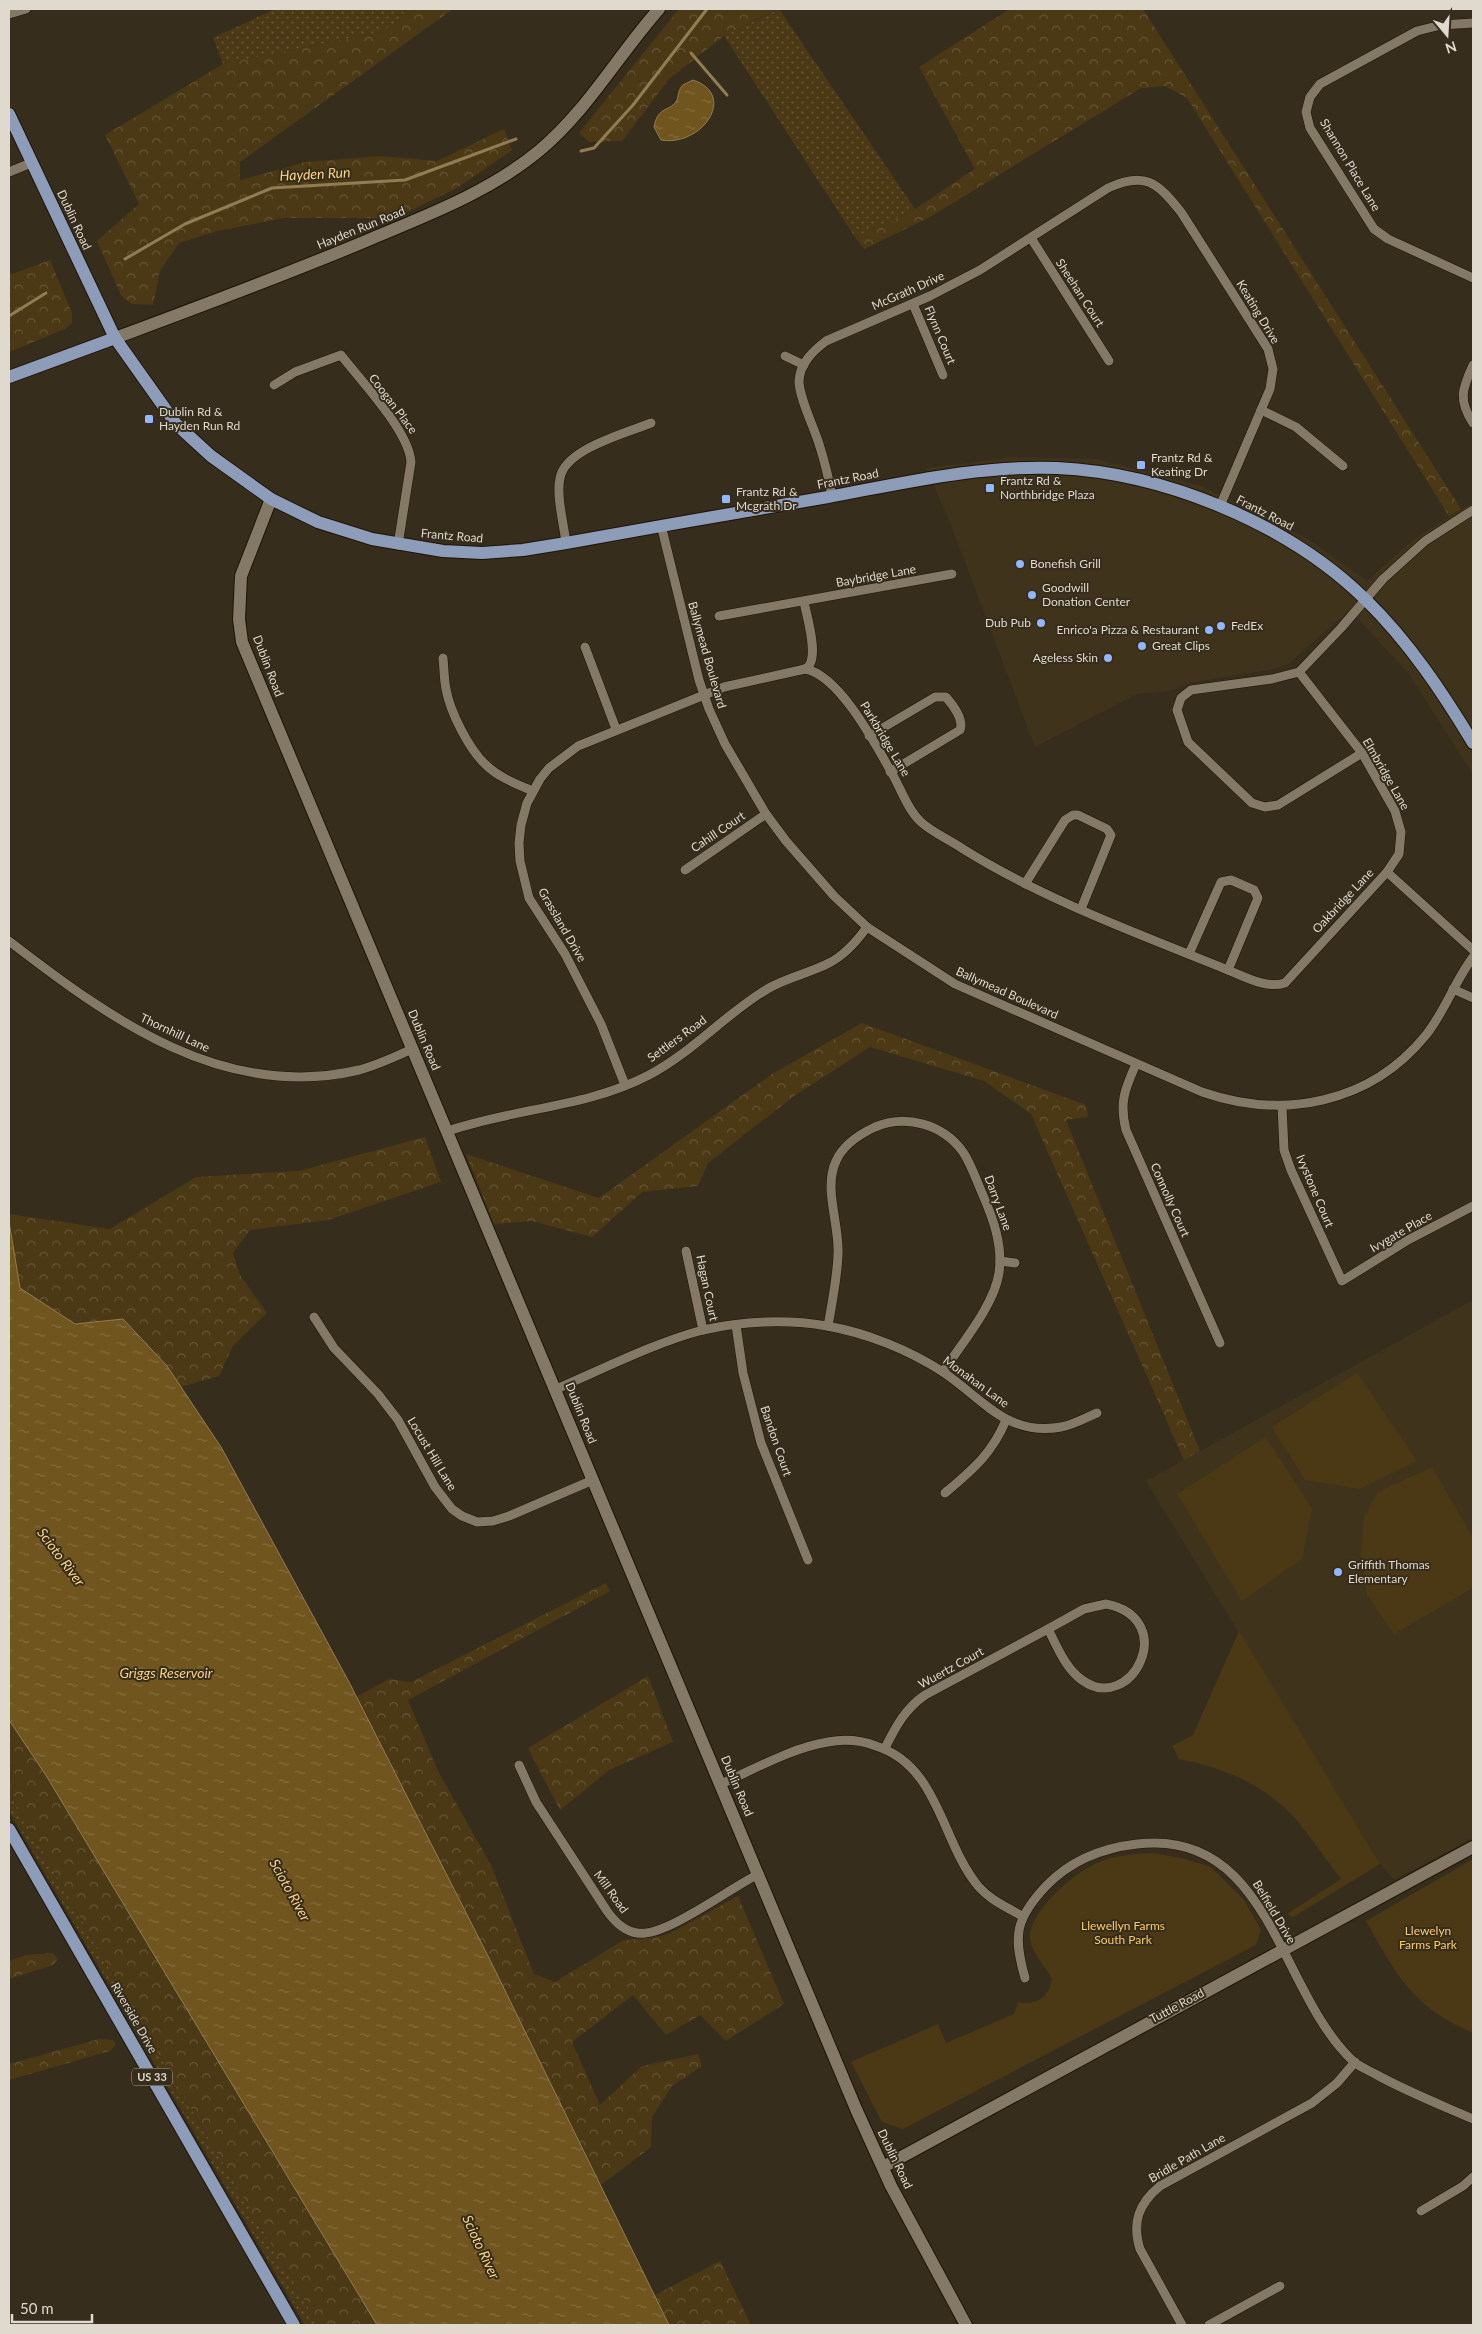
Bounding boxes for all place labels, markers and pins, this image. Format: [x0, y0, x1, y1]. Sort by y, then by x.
place label: Dublin Rd & Hayden Run Rd [159, 404, 240, 433]
marker: Dublin Rd & Hayden Run Rd [143, 413, 155, 425]
place label: Frantz Rd & Keating Dr [1151, 450, 1213, 479]
marker: Frantz Rd & Keating Dr [1135, 459, 1147, 471]
place label: Frantz Rd & Northbridge Plaza [1000, 473, 1095, 502]
marker: Frantz Rd & Northbridge Plaza [984, 482, 996, 494]
place label: Frantz Rd & Mcgrath Dr [736, 484, 798, 513]
marker: Frantz Rd & Mcgrath Dr [720, 493, 732, 505]
place label: Bonefish Grill [1030, 556, 1101, 571]
marker: Bonefish Grill [1014, 558, 1026, 570]
place label: Goodwill Donation Center [1042, 580, 1131, 609]
marker: Goodwill Donation Center [1026, 589, 1038, 601]
place label: Dub Pub [985, 615, 1031, 630]
marker: Dub Pub [1035, 617, 1047, 629]
place label: FedEx [1231, 618, 1263, 633]
marker: FedEx [1215, 620, 1227, 632]
place label: Enrico'a Pizza & Restaurant [1056, 622, 1200, 637]
marker: Enrico'a Pizza & Restaurant [1203, 624, 1215, 636]
place label: Great Clips [1152, 638, 1210, 653]
marker: Great Clips [1136, 640, 1148, 652]
place label: Ageless Skin [1033, 650, 1098, 665]
marker: Ageless Skin [1102, 652, 1114, 664]
place label: Griffith Thomas Elementary [1348, 1557, 1430, 1586]
marker: Griffith Thomas Elementary [1332, 1566, 1344, 1578]

